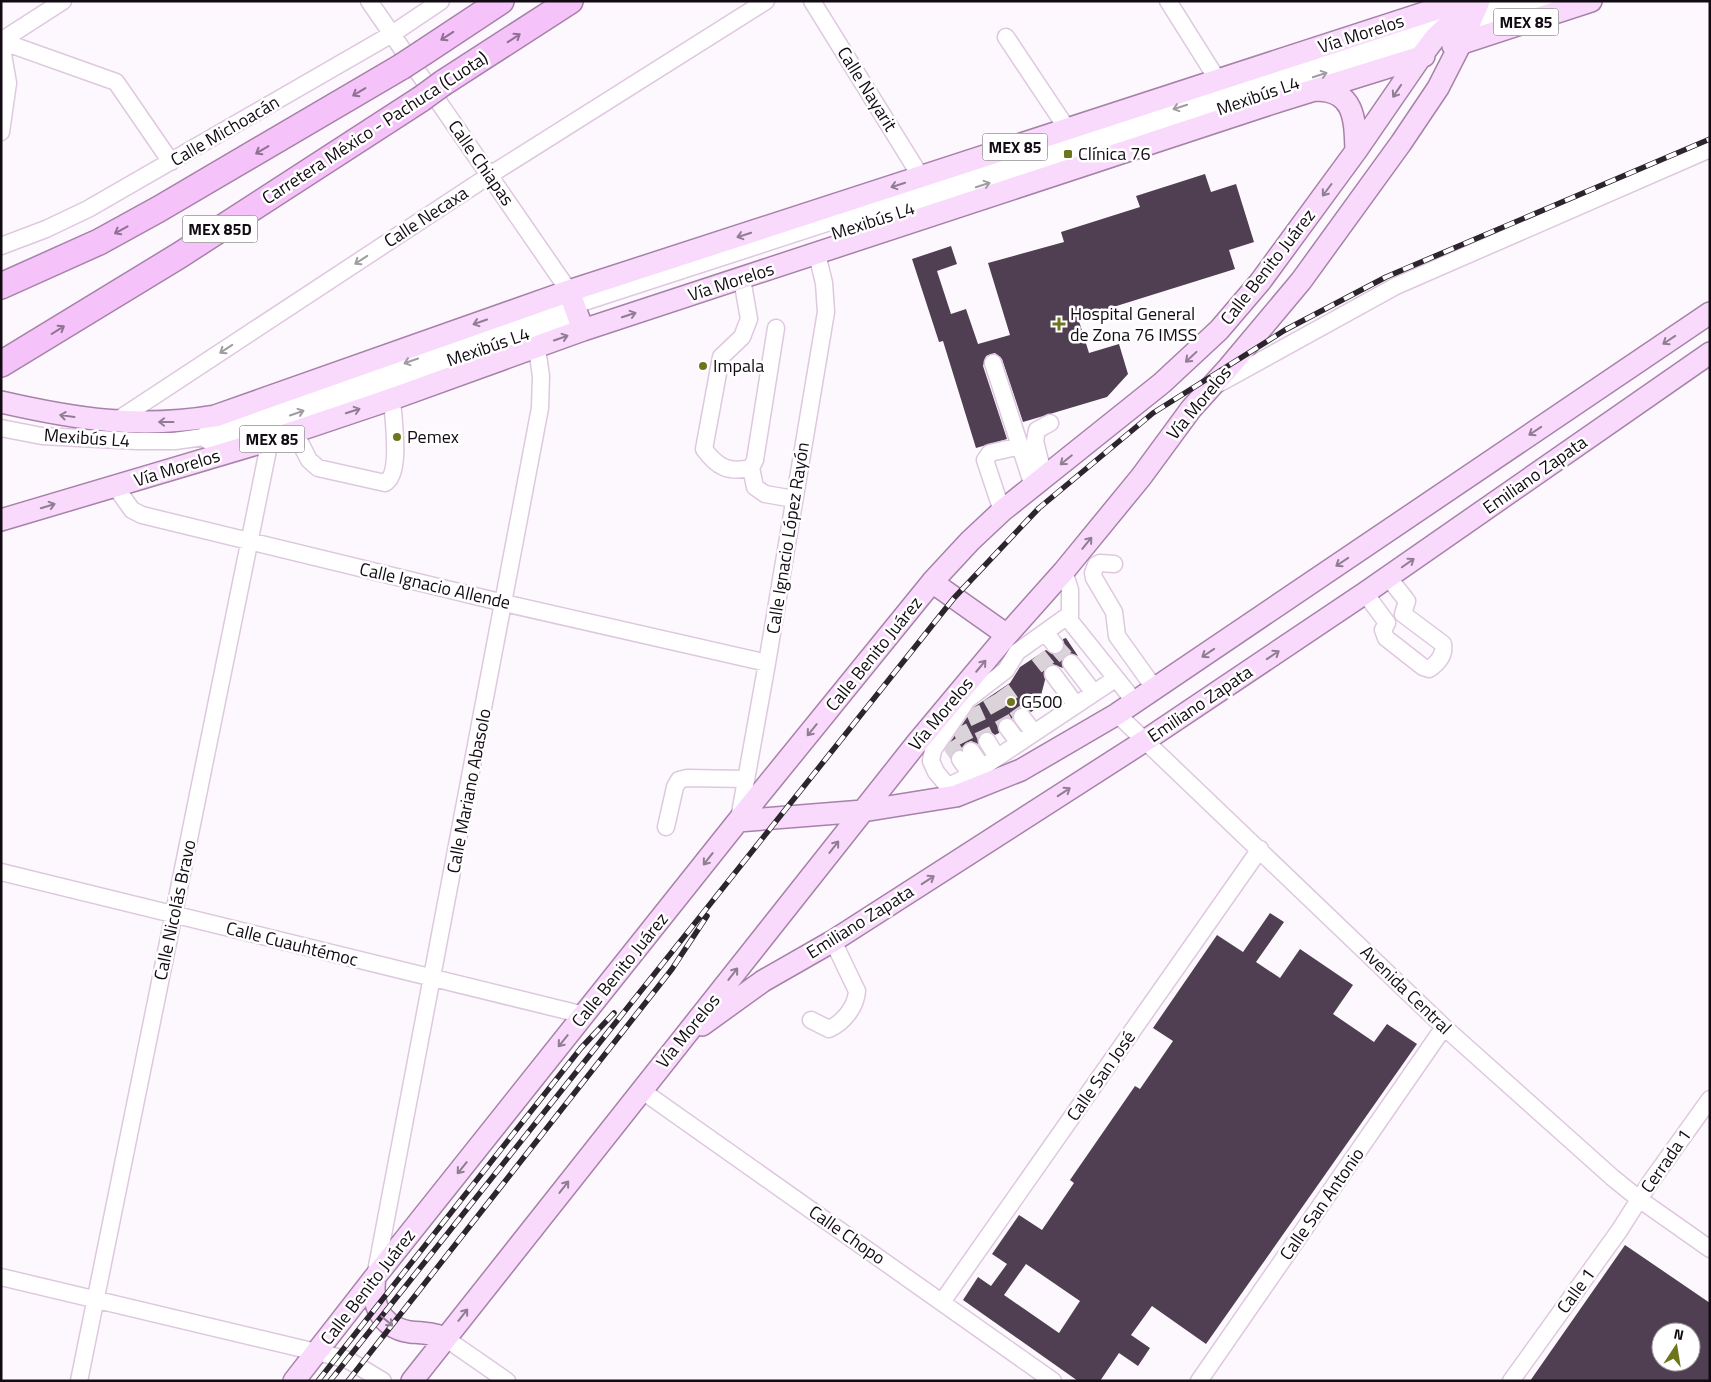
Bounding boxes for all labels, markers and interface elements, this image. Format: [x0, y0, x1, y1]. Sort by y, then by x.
street label: Vía Morelos [1314, 7, 1407, 60]
road number: MEX 85 [1494, 8, 1558, 36]
one-way arrow [441, 31, 455, 41]
one-way arrow [506, 32, 520, 42]
street label: Calle Nayarit [831, 41, 904, 137]
street label: Carretera México - Pachuca (Cuota) [256, 44, 493, 211]
street label: Mexibús L4 [1213, 69, 1303, 122]
one-way arrow [1312, 70, 1328, 80]
one-way arrow [1392, 84, 1402, 98]
one-way arrow [352, 87, 366, 97]
street label: Calle Michoacán [165, 88, 284, 173]
one-way arrow [1172, 103, 1188, 113]
street label: Calle Chiapas [442, 114, 521, 211]
road number: MEX 85 [982, 134, 1048, 160]
place label: Clínica 76 [1078, 140, 1151, 167]
one-way arrow [256, 145, 270, 155]
marker: Clínica 76 [1062, 148, 1074, 160]
street label: Calle Necaxa [378, 179, 473, 254]
one-way arrow [891, 180, 907, 190]
one-way arrow [974, 180, 990, 190]
one-way arrow [1321, 183, 1332, 196]
street label: Mexibús L4 [828, 194, 918, 247]
street label: Calle Benito Juárez [1214, 203, 1322, 331]
road number: MEX 85D [182, 215, 258, 242]
one-way arrow [113, 225, 128, 235]
one-way arrow [736, 230, 752, 240]
one-way arrow [355, 255, 369, 265]
street label: Vía Morelos [684, 255, 777, 308]
place label: Hospital General de Zona 76 IMSS [1070, 300, 1197, 348]
one-way arrow [621, 310, 637, 320]
marker: Hospital General de Zona 76 IMSS [1052, 317, 1066, 331]
one-way arrow [472, 318, 488, 327]
street label: Mexibús L4 [443, 320, 533, 373]
one-way arrow [51, 324, 65, 334]
one-way arrow [552, 333, 568, 342]
one-way arrow [1662, 335, 1676, 345]
one-way arrow [219, 344, 233, 354]
one-way arrow [1185, 351, 1198, 363]
place label: Impala [713, 352, 764, 379]
one-way arrow [403, 357, 419, 366]
marker: Impala [697, 360, 709, 372]
street label: Vía Morelos [1160, 360, 1238, 445]
one-way arrow [345, 406, 361, 416]
one-way arrow [289, 408, 305, 418]
one-way arrow [60, 411, 76, 421]
one-way arrow [159, 417, 175, 427]
street label: Mexibús L4 [43, 421, 131, 454]
place label: Pemex [407, 423, 459, 450]
road number: MEX 85 [240, 426, 304, 452]
one-way arrow [1528, 426, 1542, 436]
street label: Emiliano Zapata [1477, 429, 1592, 521]
marker: Pemex [391, 431, 403, 443]
street label: Calle Ignacio López Rayón [759, 440, 816, 636]
street label: Vía Morelos [130, 442, 223, 493]
one-way arrow [1060, 454, 1073, 465]
one-way arrow [40, 501, 56, 511]
one-way arrow [1081, 537, 1092, 550]
street label: Calle Ignacio Allende [357, 555, 513, 616]
one-way arrow [1335, 557, 1349, 567]
one-way arrow [1400, 558, 1414, 569]
street label: Calle Benito Juárez [819, 590, 928, 717]
one-way arrow [1201, 648, 1215, 658]
one-way arrow [1266, 650, 1280, 660]
street label: Emiliano Zapata [1142, 658, 1258, 749]
one-way arrow [975, 660, 986, 673]
street label: Vía Morelos [902, 671, 980, 756]
place label: G500 [1021, 688, 1062, 715]
marker: G500 [1005, 696, 1017, 708]
street label: Calle Mariano Abasolo [439, 706, 498, 876]
one-way arrow [806, 724, 817, 737]
one-way arrow [1057, 787, 1071, 797]
street label: Calle Nicolás Bravo [146, 837, 203, 983]
one-way arrow [829, 841, 840, 854]
one-way arrow [703, 852, 713, 866]
one-way arrow [920, 875, 934, 885]
street label: Emiliano Zapata [801, 878, 918, 965]
street label: Calle Benito Juárez [565, 906, 674, 1033]
street label: Calle Cuauhtémoc [223, 914, 361, 973]
street label: Avenida Central [1354, 939, 1458, 1040]
one-way arrow [728, 968, 739, 981]
street label: Vía Morelos [649, 988, 726, 1074]
street label: Calle San José [1060, 1025, 1142, 1126]
one-way arrow [558, 1034, 569, 1047]
street label: Cerrada 1 [1634, 1123, 1698, 1198]
street label: Calle San Antonio [1273, 1142, 1370, 1265]
one-way arrow [456, 1161, 467, 1174]
one-way arrow [559, 1180, 569, 1194]
street label: Calle Chopo [803, 1198, 891, 1271]
street label: Calle Benito Juárez [314, 1223, 422, 1351]
street label: Calle 1 [1550, 1262, 1601, 1319]
one-way arrow [458, 1309, 469, 1322]
one-way arrow [380, 1315, 393, 1326]
north arrow [1651, 1322, 1701, 1372]
text: N [1672, 1323, 1686, 1345]

